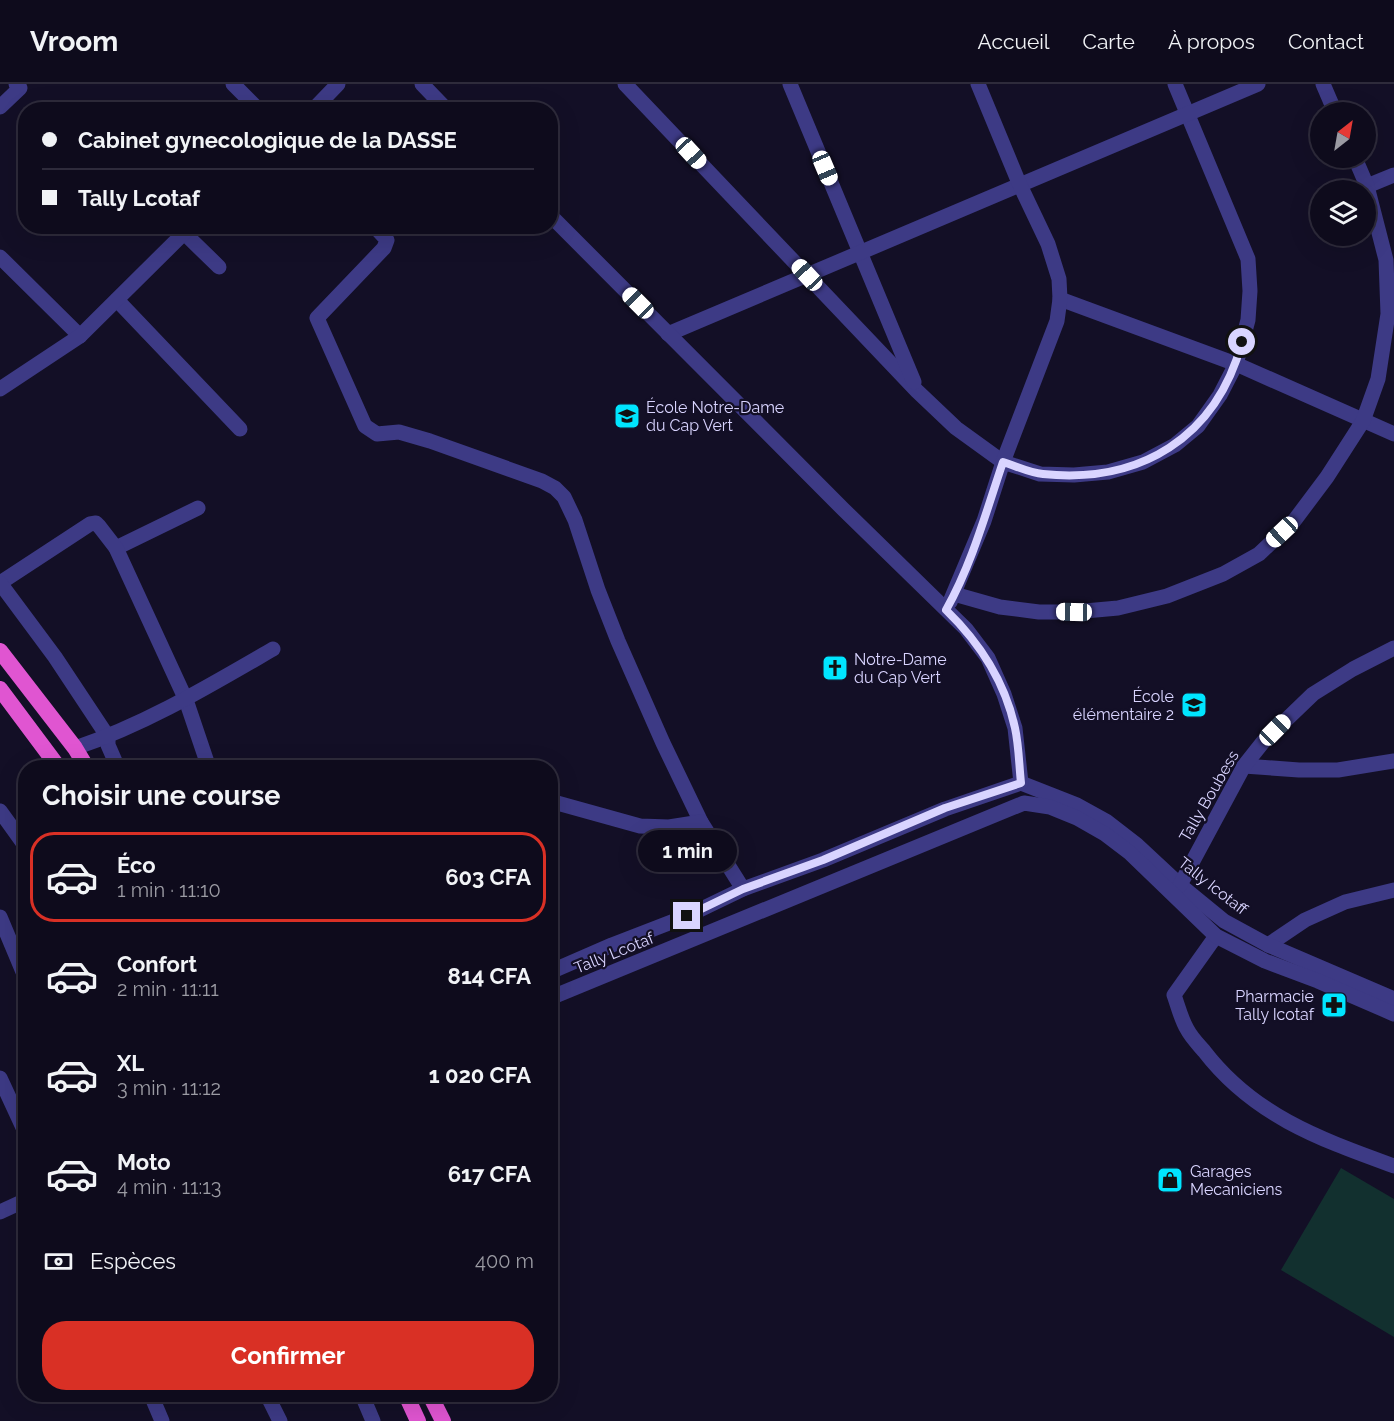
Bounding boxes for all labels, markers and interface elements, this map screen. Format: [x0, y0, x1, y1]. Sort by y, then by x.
text: Vroom [30, 25, 118, 58]
text: Accueil [978, 29, 1050, 54]
text: Carte [1083, 29, 1135, 54]
text: À propos [1168, 29, 1255, 54]
text: Contact [1288, 29, 1364, 54]
north arrow [1310, 102, 1376, 168]
map controls [1310, 102, 1376, 246]
text: Cabinet gynecologique de la DASSE [78, 127, 457, 153]
car [672, 134, 710, 172]
car [810, 148, 840, 188]
button: layers [1310, 180, 1376, 246]
text: Tally Lcotaf [78, 185, 200, 211]
car [788, 256, 826, 294]
car [619, 284, 657, 322]
route start [1228, 328, 1255, 355]
place label: École Notre-Dame du Cap Vert [646, 397, 784, 435]
school or university icon: École Notre-Dame du Cap Vert [612, 401, 642, 431]
car [1263, 513, 1301, 551]
car [1056, 603, 1092, 621]
place label: Notre-Dame du Cap Vert [854, 650, 947, 687]
church icon: Notre-Dame du Cap Vert [820, 653, 850, 683]
place label: École élémentaire 2 [1073, 686, 1174, 724]
school or university icon: École élémentaire 2 [1179, 690, 1209, 720]
car [1256, 711, 1294, 749]
street label: Tally Boubess [1175, 747, 1243, 845]
text: Choisir une course [42, 780, 280, 811]
callout: 1 min [638, 829, 736, 871]
text: 1 min [662, 839, 713, 863]
icon: car [45, 850, 99, 904]
text: Éco [117, 852, 156, 878]
street label: Tally Icotaff [1175, 853, 1252, 919]
text: 603 CFA [445, 864, 531, 890]
text: 1 min · 11:10 [117, 878, 221, 902]
route end [673, 902, 700, 929]
street label: Tally Lcotaf [571, 928, 657, 978]
icon: car [45, 949, 99, 1003]
text: Confort [117, 951, 197, 977]
text: 814 CFA [448, 963, 531, 989]
text: 2 min · 11:11 [117, 977, 219, 1001]
place label: Pharmacie Tally Icotaf [1235, 987, 1315, 1024]
pharmacy icon: Pharmacie Tally Icotaf [1319, 990, 1349, 1020]
icon: car [45, 1048, 99, 1102]
text: XL [117, 1050, 144, 1076]
text: 1 020 CFA [429, 1062, 531, 1088]
text: 3 min · 11:12 [117, 1076, 221, 1100]
icon: car [45, 1147, 99, 1201]
text: Moto [117, 1149, 171, 1175]
text: 617 CFA [448, 1161, 531, 1187]
place label: Garages Mecaniciens [1190, 1162, 1283, 1199]
shop icon: Garages Mecaniciens [1155, 1165, 1185, 1195]
text: 4 min · 11:13 [117, 1175, 222, 1199]
icon: cash [42, 1245, 75, 1278]
text: Espèces [90, 1248, 176, 1274]
text: 400 m [475, 1249, 534, 1273]
button: Confirmer [42, 1321, 534, 1390]

